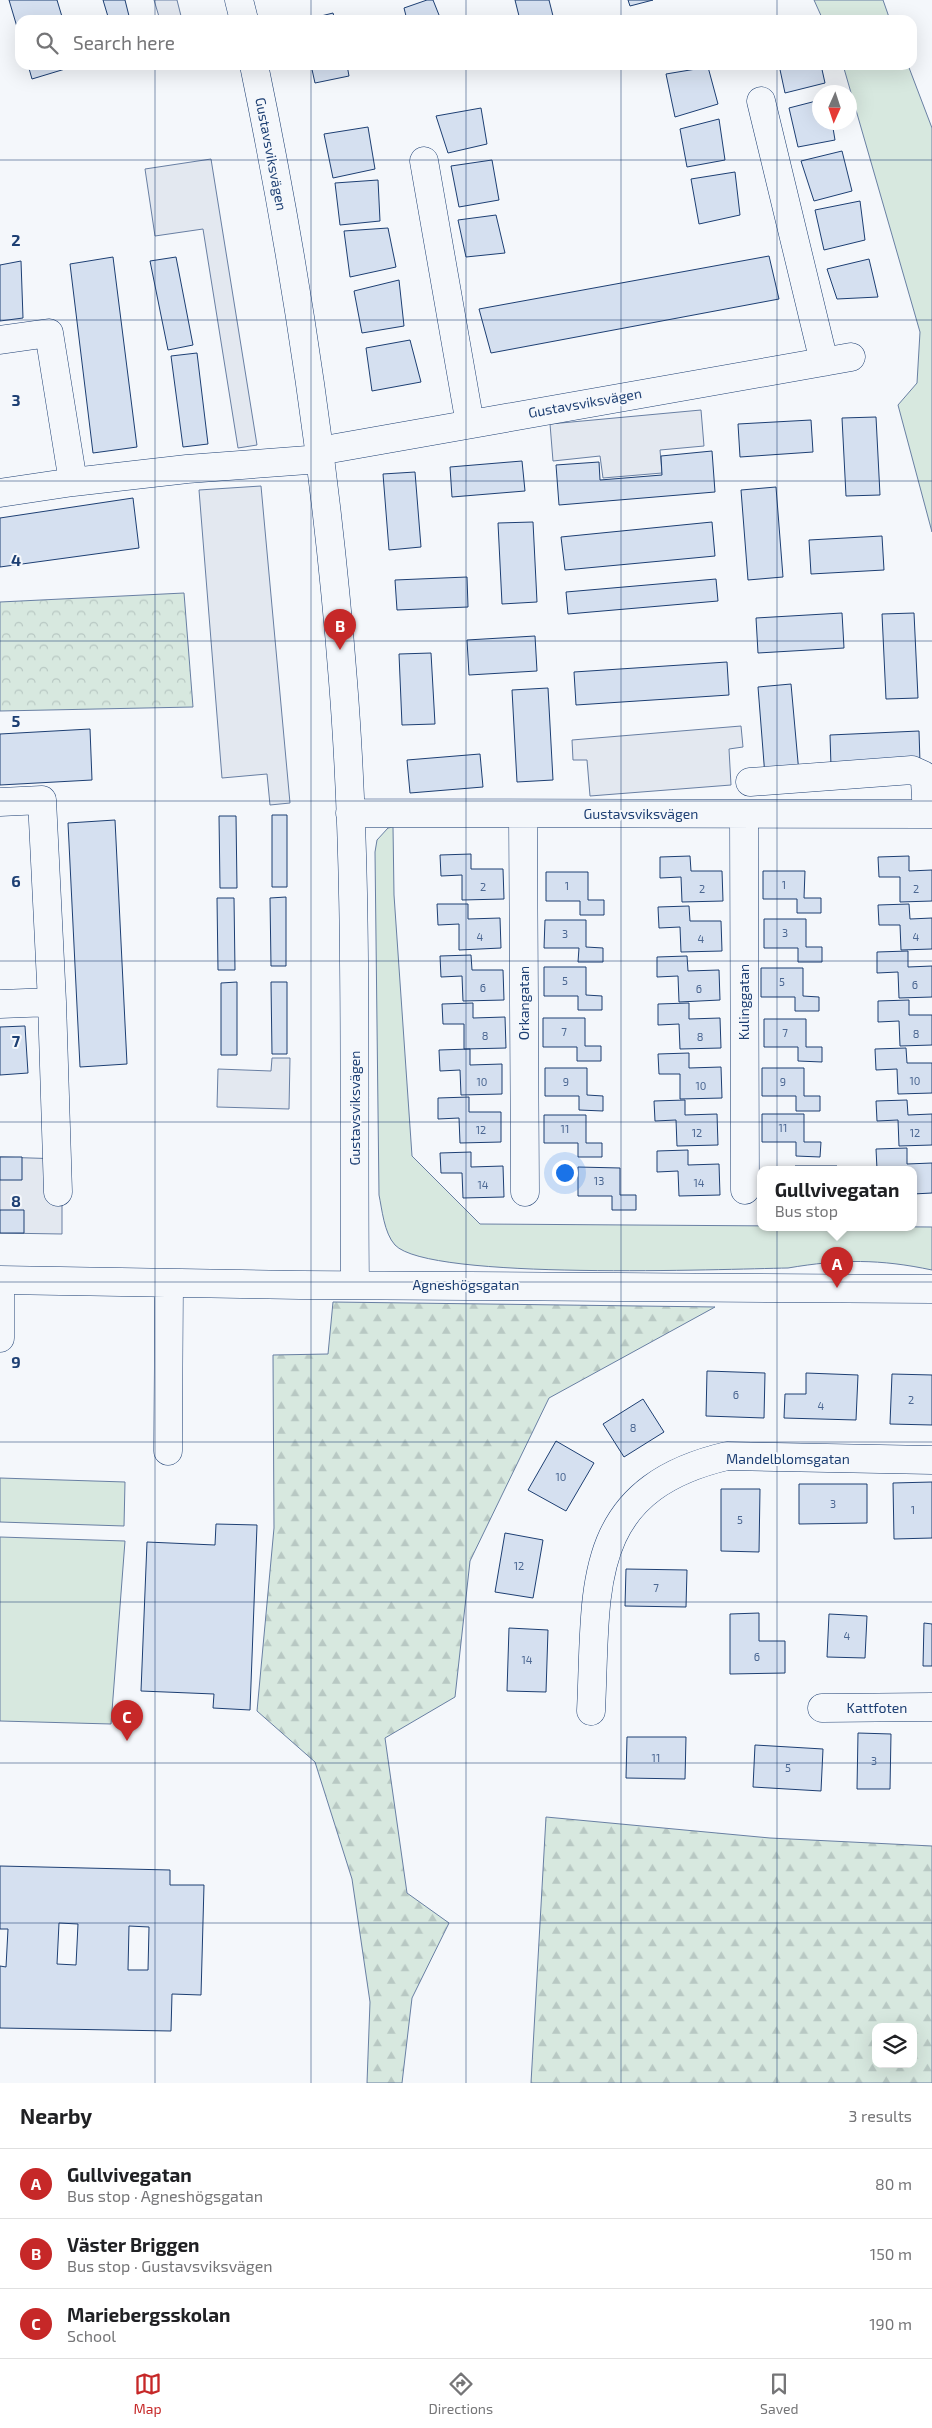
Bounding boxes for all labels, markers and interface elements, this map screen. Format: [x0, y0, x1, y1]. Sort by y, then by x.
search box [15, 15, 917, 70]
icon: search [33, 29, 61, 57]
text: Search here [73, 31, 175, 54]
north arrow [812, 85, 857, 130]
street label: Gustavsviksvägen [252, 96, 291, 212]
text: 2 [11, 230, 21, 249]
street label: Gustavsviksvägen [527, 384, 643, 421]
text: 3 [11, 390, 21, 409]
text: 4 [11, 550, 21, 569]
pin: B [324, 609, 356, 650]
text: 5 [12, 711, 21, 730]
street label: Gustavsviksvägen [584, 805, 698, 822]
text: 6 [11, 871, 21, 890]
house number: 1 [782, 878, 786, 891]
house number: 1 [565, 879, 569, 892]
house number: 2 [480, 880, 486, 893]
house number: 2 [699, 882, 705, 895]
house number: 2 [913, 882, 919, 895]
house number: 3 [782, 926, 788, 939]
house number: 3 [562, 927, 568, 940]
house number: 4 [477, 930, 484, 943]
house number: 4 [913, 930, 920, 943]
house number: 4 [698, 932, 705, 945]
street label: Kulinggatan [735, 964, 752, 1040]
street label: Orkangatan [515, 966, 532, 1040]
house number: 5 [562, 974, 568, 987]
house number: 5 [779, 975, 785, 988]
house number: 6 [912, 978, 918, 991]
house number: 6 [480, 981, 486, 994]
house number: 6 [696, 982, 702, 995]
house number: 7 [561, 1025, 567, 1038]
house number: 7 [782, 1026, 788, 1039]
house number: 8 [913, 1027, 919, 1040]
house number: 8 [482, 1029, 488, 1042]
house number: 8 [697, 1030, 703, 1043]
text: 7 [12, 1031, 21, 1050]
street label: Gustavsviksvägen [346, 1051, 363, 1165]
house number: 10 [909, 1074, 921, 1087]
house number: 10 [476, 1075, 488, 1088]
house number: 9 [563, 1075, 569, 1088]
house number: 9 [780, 1075, 786, 1088]
house number: 10 [695, 1079, 707, 1092]
house number: 11 [779, 1121, 787, 1134]
house number: 11 [561, 1122, 569, 1135]
house number: 12 [476, 1123, 486, 1136]
house number: 12 [692, 1126, 702, 1139]
house number: 12 [910, 1126, 920, 1139]
your location [552, 1160, 578, 1186]
popup [757, 1166, 917, 1231]
house number: 13 [594, 1174, 604, 1187]
house number: 14 [693, 1176, 705, 1189]
house number: 14 [477, 1178, 489, 1191]
text: Gullvivegatan [775, 1178, 899, 1201]
text: 8 [11, 1191, 21, 1210]
text: Bus stop [775, 1201, 838, 1220]
pin: A [821, 1247, 853, 1288]
street label: Agneshögsgatan [413, 1276, 519, 1293]
text: 9 [11, 1352, 21, 1371]
house number: 6 [733, 1388, 739, 1401]
house number: 2 [908, 1393, 914, 1406]
house number: 4 [818, 1399, 825, 1412]
house number: 8 [630, 1421, 636, 1434]
street label: Mandelblomsgatan [726, 1450, 850, 1467]
house number: 10 [555, 1470, 567, 1483]
house number: 3 [830, 1497, 836, 1510]
house number: 1 [911, 1503, 915, 1516]
house number: 5 [737, 1513, 743, 1526]
house number: 12 [514, 1559, 524, 1572]
house number: 7 [653, 1581, 659, 1594]
house number: 4 [844, 1629, 851, 1642]
house number: 6 [754, 1650, 760, 1663]
house number: 14 [521, 1653, 533, 1666]
street label: Kattfoten [847, 1699, 907, 1716]
pin: C [111, 1700, 143, 1741]
house number: 11 [652, 1751, 660, 1764]
house number: 3 [871, 1754, 877, 1767]
house number: 5 [785, 1761, 791, 1774]
map controls [872, 2023, 917, 2068]
button: layers [872, 2023, 917, 2068]
text: Nearby [20, 2103, 92, 2128]
text: 3 results [849, 2106, 912, 2125]
text: Gullvivegatan [67, 2163, 192, 2186]
text: A [31, 2174, 41, 2193]
text: 80 m [875, 2174, 912, 2193]
text: Bus stop · Agneshögsgatan [67, 2186, 263, 2205]
text: Väster Briggen [67, 2233, 200, 2256]
text: B [31, 2244, 41, 2263]
text: 150 m [870, 2244, 912, 2263]
text: Bus stop · Gustavsviksvägen [67, 2256, 273, 2275]
text: Mariebergsskolan [67, 2303, 231, 2326]
text: C [31, 2314, 41, 2333]
text: 190 m [869, 2314, 912, 2333]
text: School [67, 2326, 116, 2345]
tab: Map [133, 2370, 162, 2417]
tab: Directions [429, 2370, 493, 2417]
tab: Saved [760, 2370, 799, 2417]

